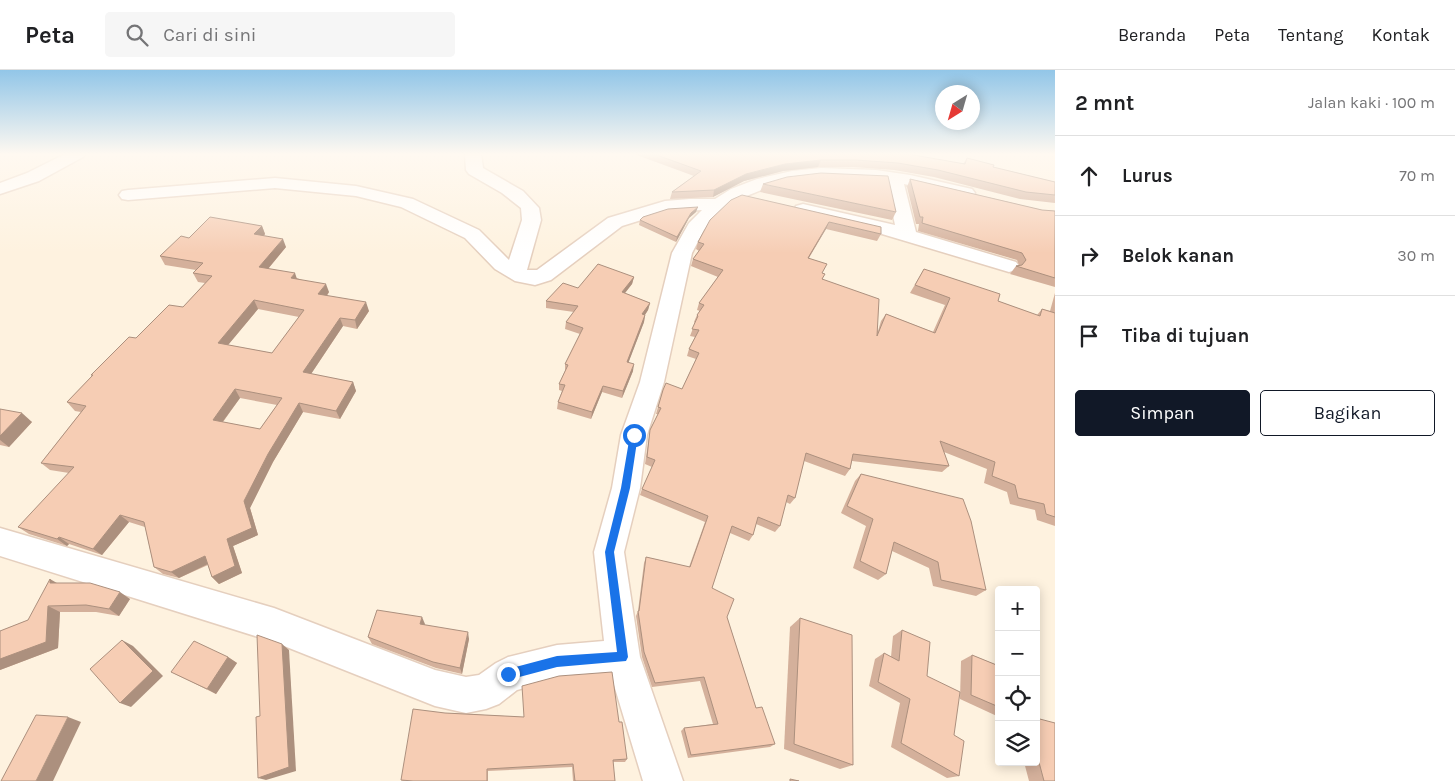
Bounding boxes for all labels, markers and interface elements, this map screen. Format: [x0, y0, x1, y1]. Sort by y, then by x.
search box [105, 12, 455, 57]
text: Peta [25, 21, 75, 49]
icon: search [123, 21, 151, 49]
text: Cari di sini [163, 24, 257, 46]
text: Beranda [1118, 24, 1186, 46]
text: Peta [1214, 24, 1250, 46]
text: Tentang [1278, 24, 1344, 46]
text: Kontak [1372, 24, 1430, 46]
north arrow [935, 85, 980, 130]
text: 2 mnt [1075, 91, 1134, 115]
text: Jalan kaki · 100 m [1308, 93, 1435, 112]
icon: ahead [1075, 162, 1103, 190]
text: Lurus [1122, 165, 1173, 187]
text: 70 m [1399, 166, 1435, 185]
icon: right [1075, 242, 1103, 270]
text: Belok kanan [1122, 245, 1234, 267]
text: 30 m [1397, 246, 1435, 265]
icon: arrive [1075, 322, 1103, 350]
text: Tiba di tujuan [1122, 325, 1249, 347]
button: Simpan [1075, 390, 1250, 436]
button: Bagikan [1260, 390, 1435, 436]
route start [623, 424, 646, 447]
map controls [995, 586, 1040, 766]
button: + [995, 586, 1040, 631]
button: − [995, 631, 1040, 676]
route end [497, 663, 520, 686]
button: locate [995, 676, 1040, 721]
button: layers [995, 721, 1040, 766]

